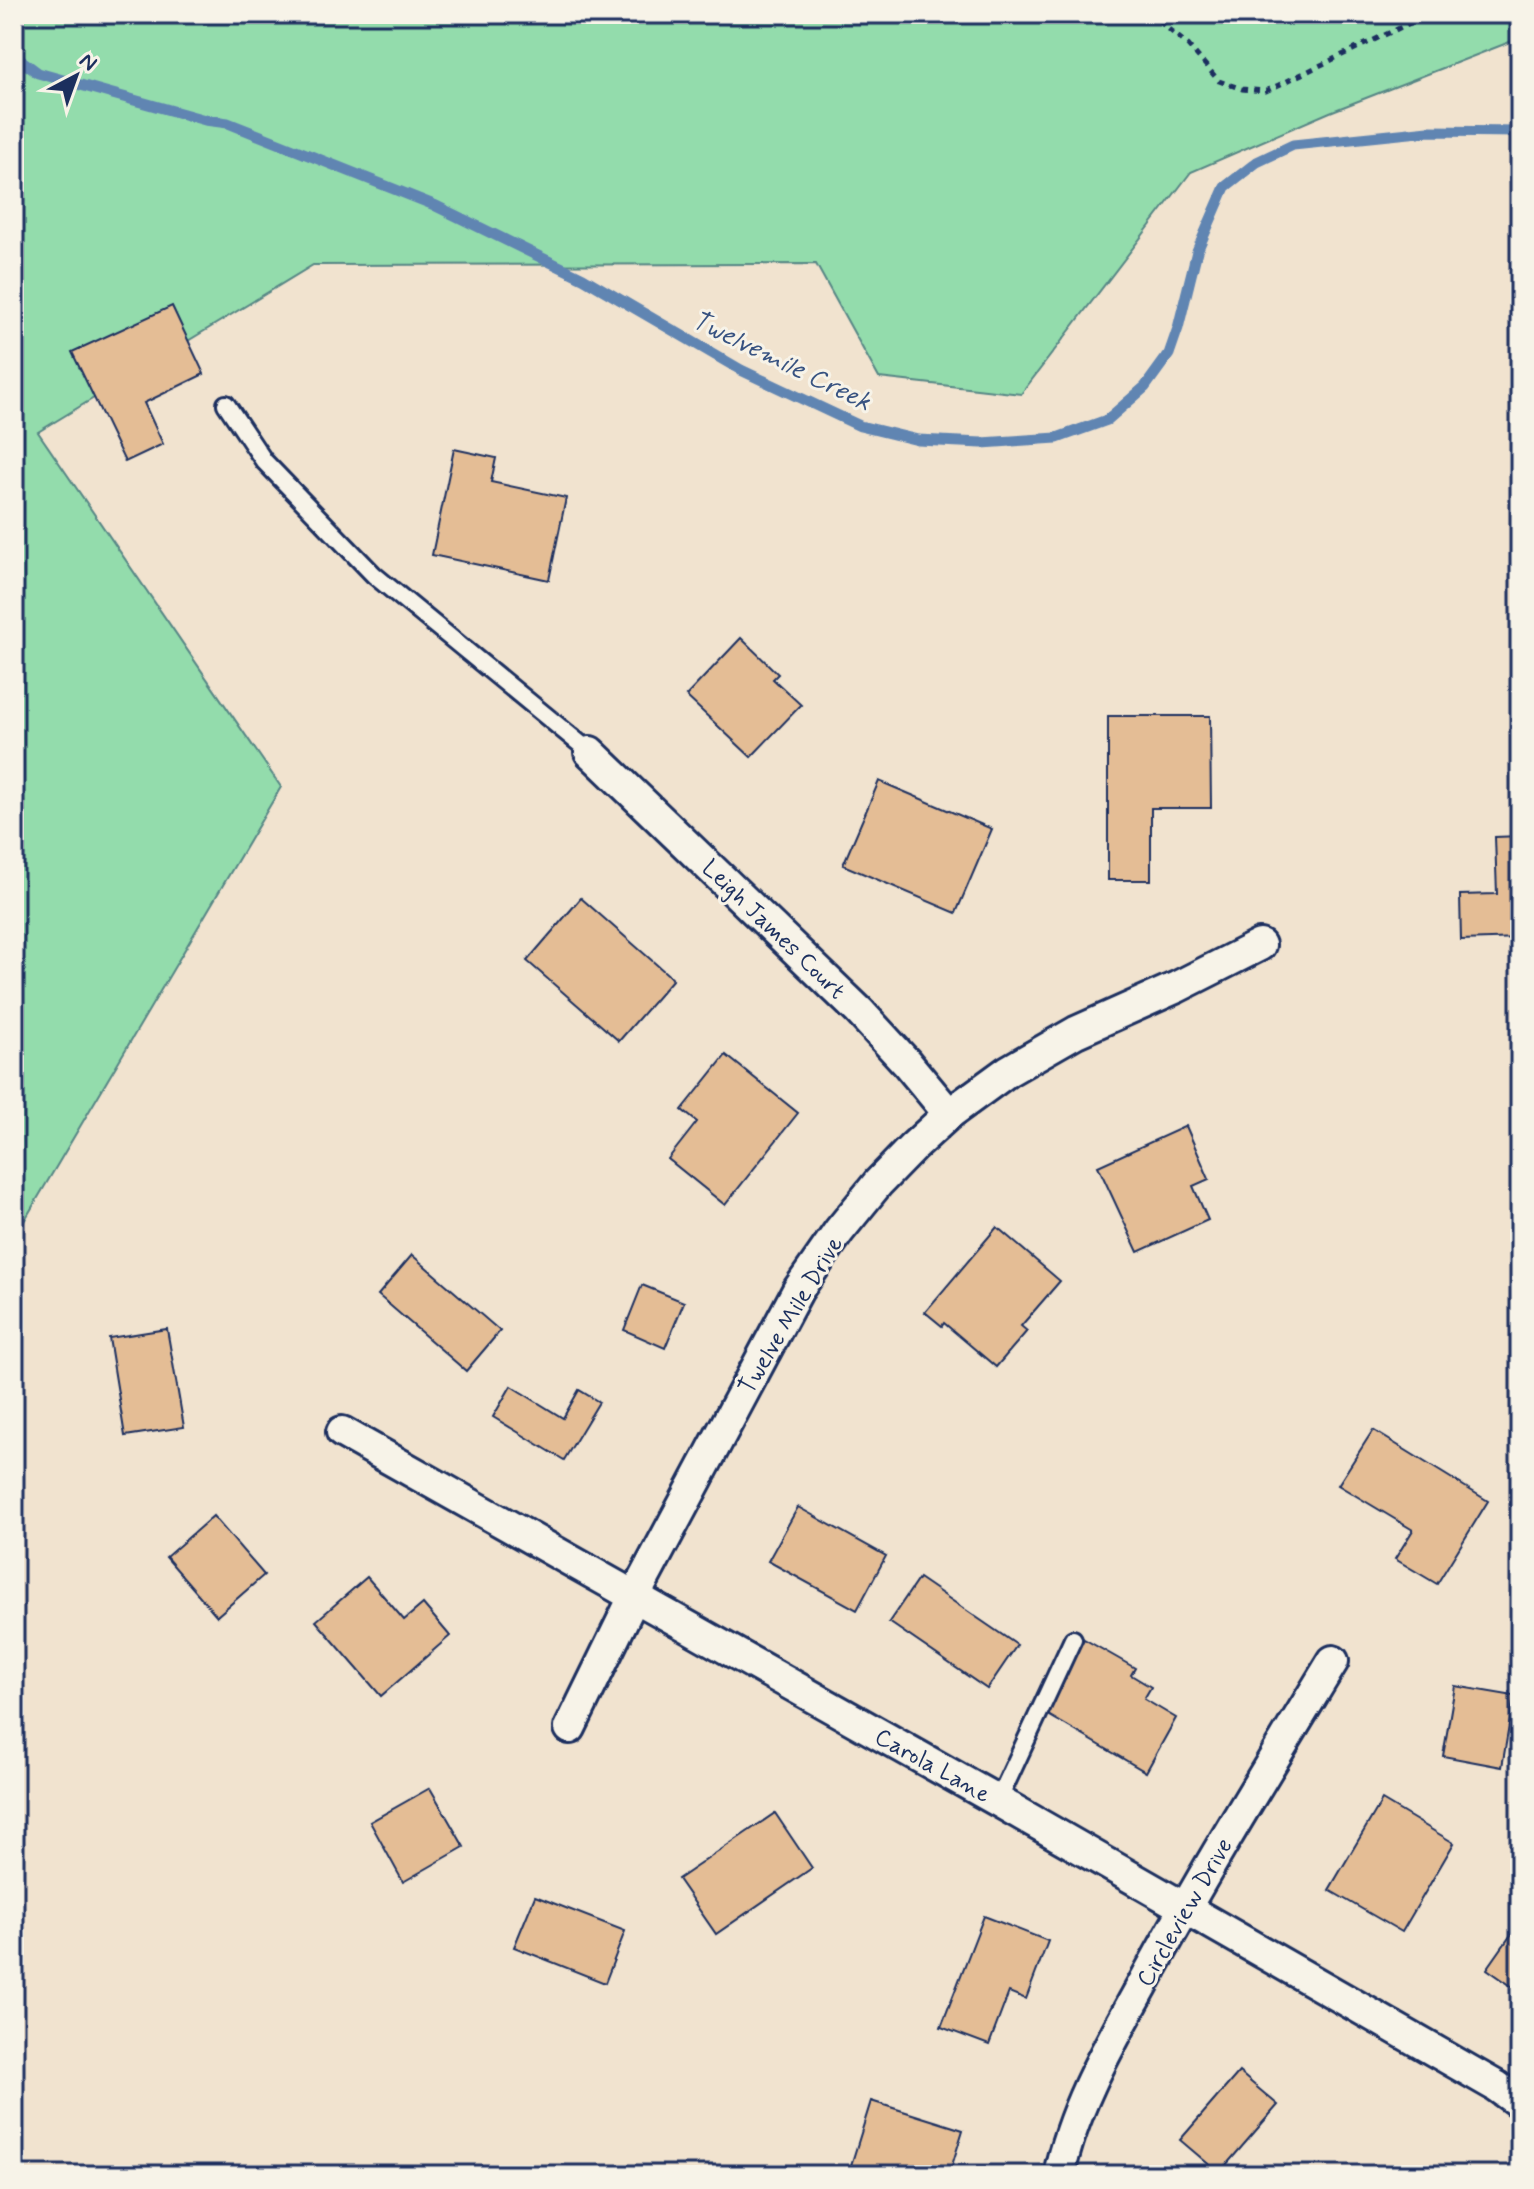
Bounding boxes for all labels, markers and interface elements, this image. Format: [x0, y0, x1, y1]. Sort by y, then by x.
north arrow [36, 36, 116, 116]
text: N [73, 47, 103, 78]
water label: Twelvemile Creek [686, 304, 877, 420]
street label: Leigh James Court [694, 853, 852, 1007]
street label: Twelve Mile Drive [732, 1231, 851, 1400]
street label: Carola Lane [869, 1722, 996, 1811]
street label: Circleview Drive [1130, 1833, 1240, 1993]

